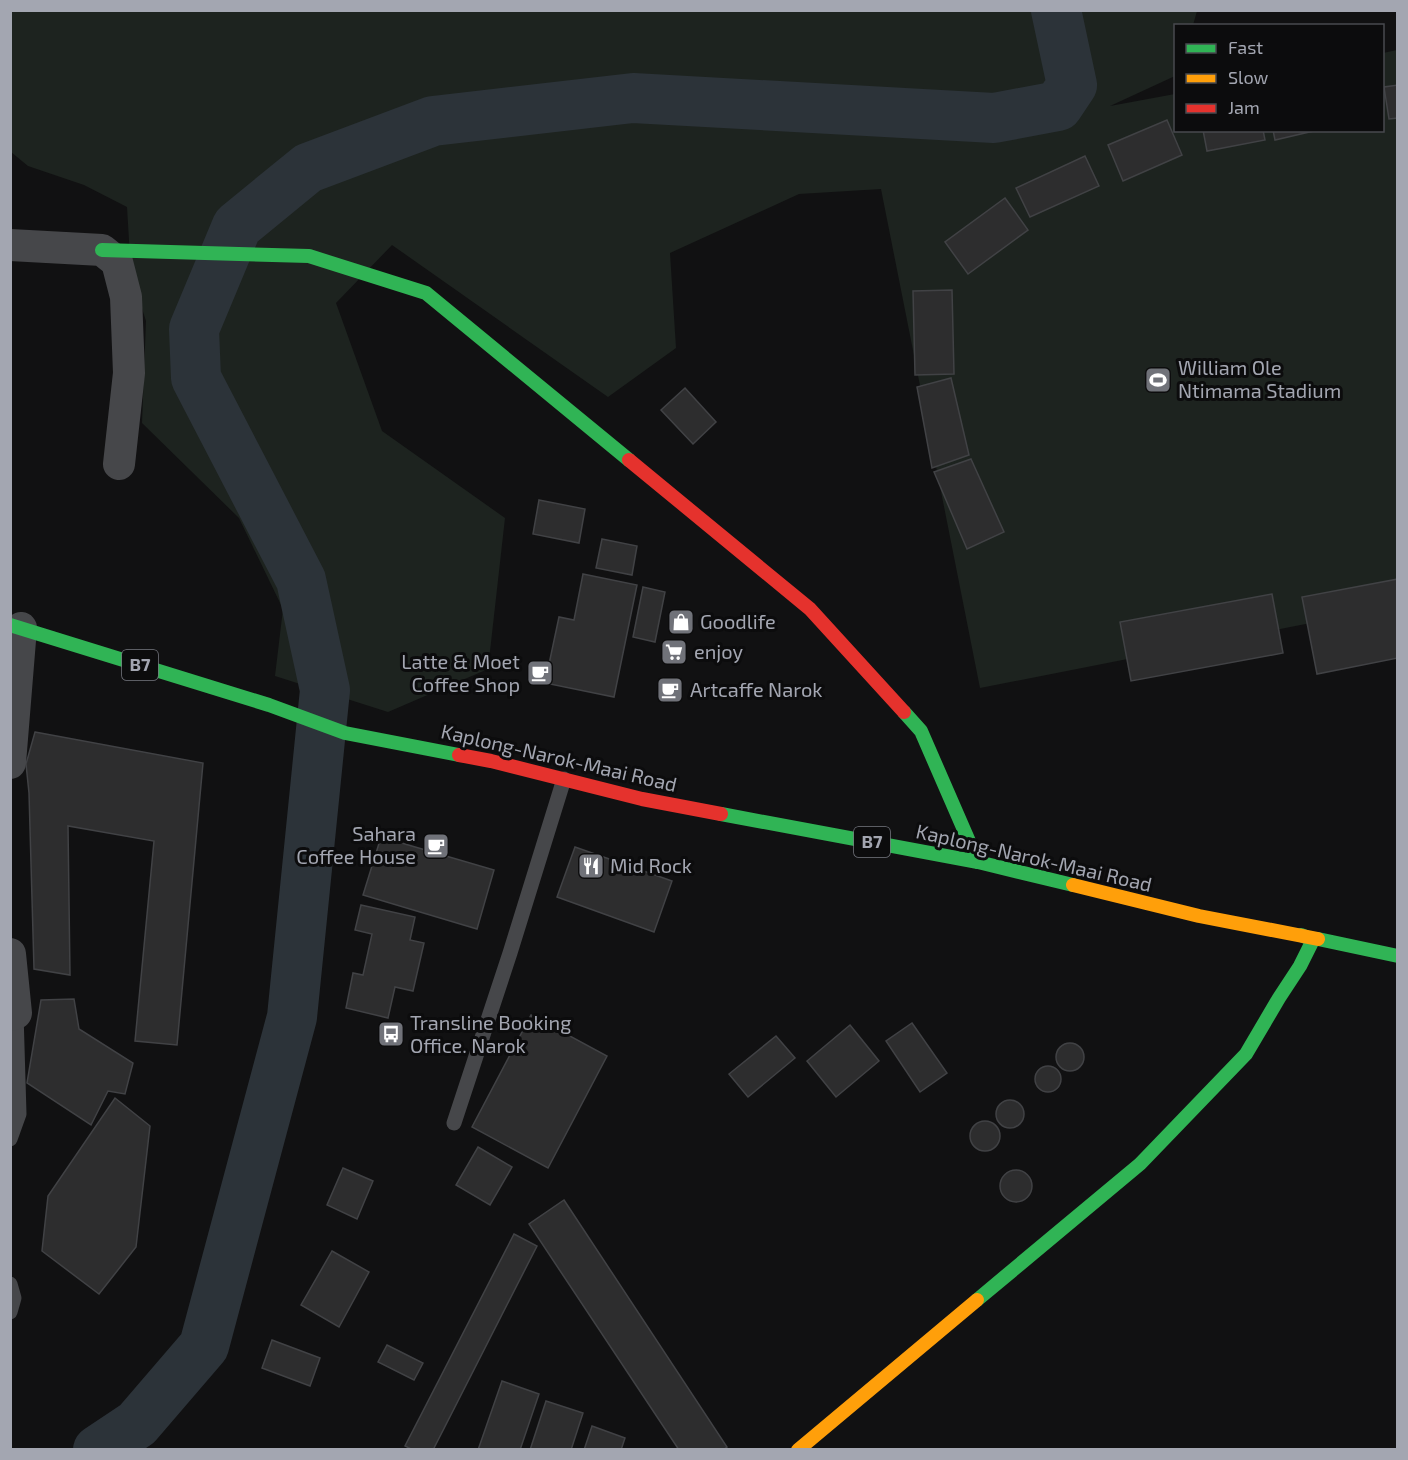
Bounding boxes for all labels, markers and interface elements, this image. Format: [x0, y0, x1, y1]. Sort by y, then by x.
legend [1174, 24, 1384, 132]
text: Fast [1228, 36, 1263, 58]
text: Slow [1228, 66, 1269, 88]
text: Jam [1228, 96, 1260, 118]
place label: William Ole Ntimama Stadium [1178, 355, 1341, 402]
sports icon: William Ole Ntimama Stadium [1143, 365, 1173, 395]
shop icon: Goodlife [666, 607, 696, 637]
place label: Goodlife [700, 609, 776, 633]
supermarket icon: enjoy [659, 637, 689, 667]
place label: enjoy [694, 639, 744, 663]
place label: Latte & Moet Coffee Shop [401, 649, 520, 696]
road number: B7 [122, 650, 158, 680]
cafe icon: Latte & Moet Coffee Shop [525, 658, 555, 688]
cafe icon: Artcaffe Narok [655, 675, 685, 705]
place label: Artcaffe Narok [690, 677, 822, 701]
street label: Kaplong-Narok-Maai Road [439, 718, 679, 796]
street label: Kaplong-Narok-Maai Road [914, 818, 1154, 896]
place label: Sahara Coffee House [296, 821, 416, 868]
road number: B7 [854, 827, 890, 857]
cafe icon: Sahara Coffee House [421, 831, 451, 861]
restaurant icon: Mid Rock [576, 851, 606, 881]
place label: Mid Rock [610, 853, 692, 877]
place label: Transline Booking Office. Narok [410, 1010, 571, 1057]
bus stop icon: Transline Booking Office. Narok [376, 1019, 406, 1049]

